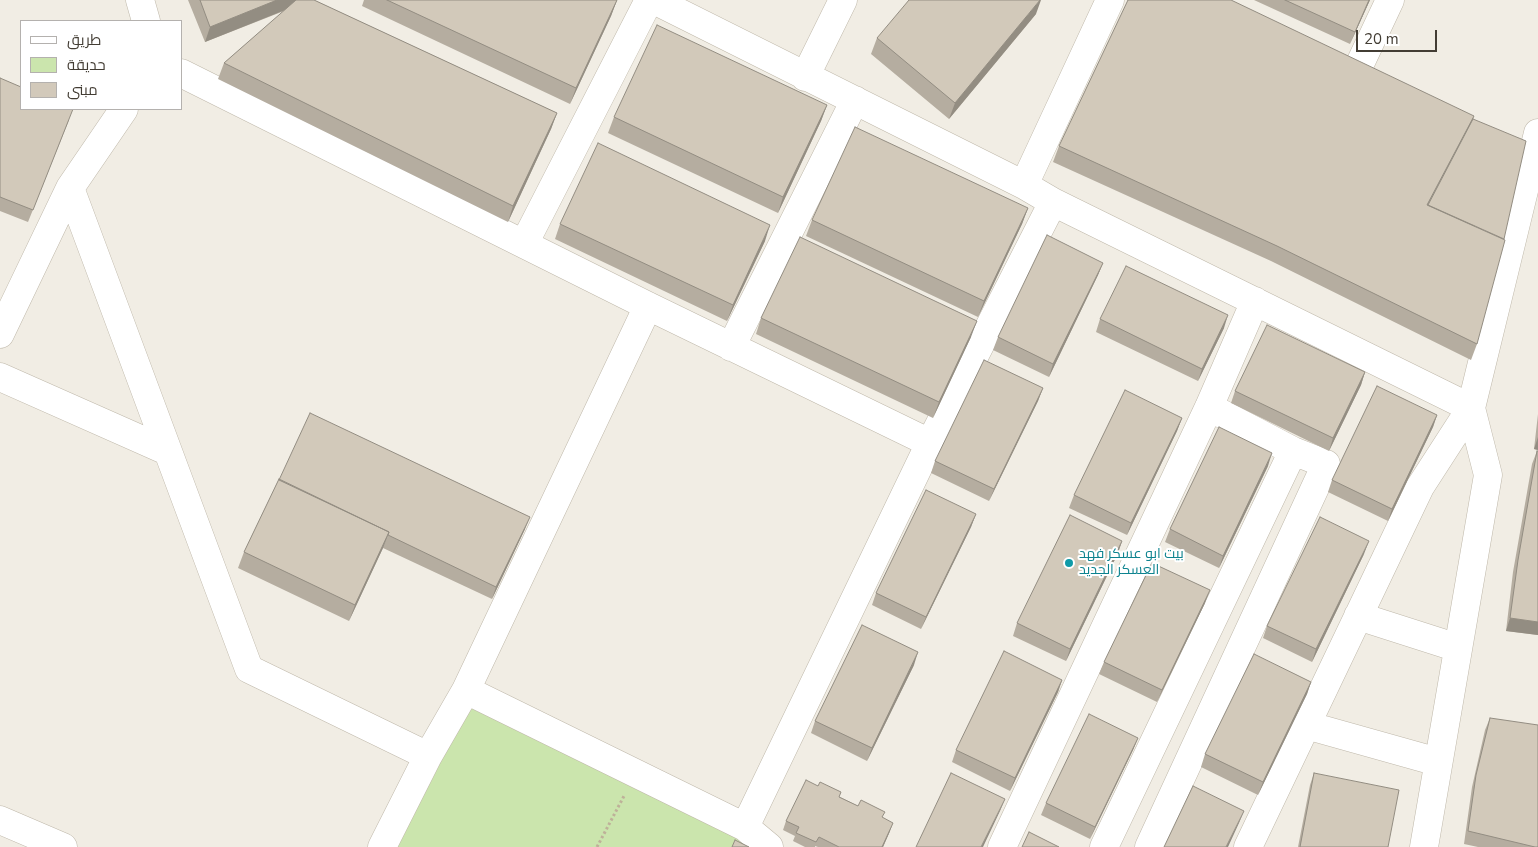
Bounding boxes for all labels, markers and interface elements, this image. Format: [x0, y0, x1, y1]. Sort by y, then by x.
legend [20, 20, 182, 110]
scale bar [1358, 20, 1439, 52]
text: 20 m [1364, 29, 1399, 49]
text: طريق [67, 30, 101, 50]
text: حديقة [67, 55, 106, 75]
text: مبنى [67, 80, 98, 100]
place label: بيت ابو عسكر فهد العسكر الجديد [1079, 547, 1184, 580]
marker: بيت ابو عسكر فهد العسكر الجديد [1063, 557, 1075, 569]

